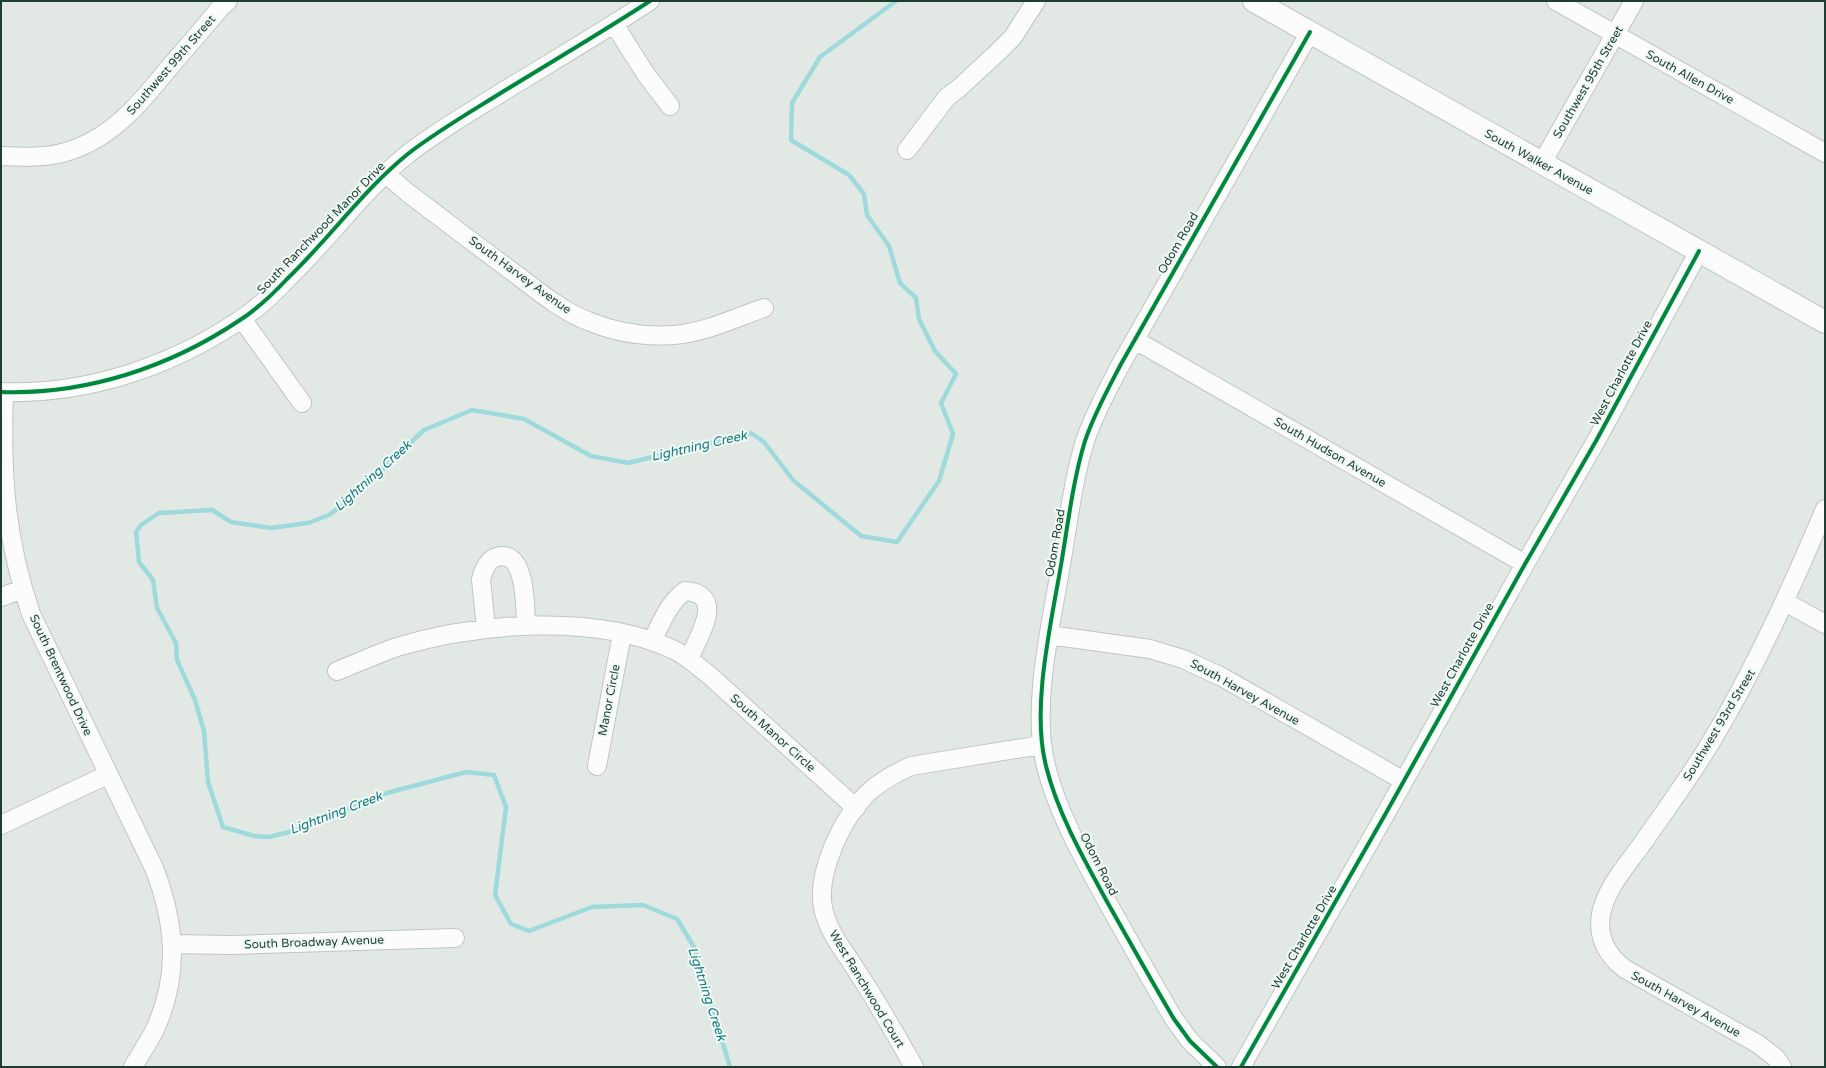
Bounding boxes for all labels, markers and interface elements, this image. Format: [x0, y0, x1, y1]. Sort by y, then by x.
street label: Southwest 99th Street [124, 12, 218, 118]
street label: Southwest 95th Street [1550, 23, 1626, 141]
street label: South Allen Drive [1643, 47, 1737, 107]
street label: South Walker Avenue [1482, 126, 1596, 198]
street label: South Ranchwood Manor Drive [254, 159, 388, 297]
street label: Odom Road [1155, 210, 1201, 276]
street label: South Harvey Avenue [466, 233, 574, 317]
street label: West Charlotte Drive [1587, 318, 1655, 428]
street label: South Hudson Avenue [1271, 414, 1389, 490]
water label: Lightning Creek [650, 427, 749, 465]
water label: Lightning Creek [331, 437, 415, 515]
street label: Odom Road [1042, 508, 1068, 578]
street label: West Charlotte Drive [1427, 600, 1497, 710]
street label: South Brentwood Drive [27, 612, 95, 738]
street label: South Harvey Avenue [1188, 656, 1302, 728]
street label: Manor Circle [595, 663, 623, 737]
street label: Southwest 93rd Street [1680, 666, 1758, 783]
street label: South Manor Circle [728, 691, 819, 775]
water label: Lightning Creek [287, 788, 385, 838]
street label: Odom Road [1077, 830, 1121, 898]
street label: West Charlotte Drive [1269, 882, 1340, 991]
street label: West Ranchwood Court [826, 928, 908, 1051]
street label: South Broadway Avenue [244, 933, 384, 951]
water label: Lightning Creek [684, 945, 730, 1044]
street label: South Harvey Avenue [1629, 968, 1743, 1040]

